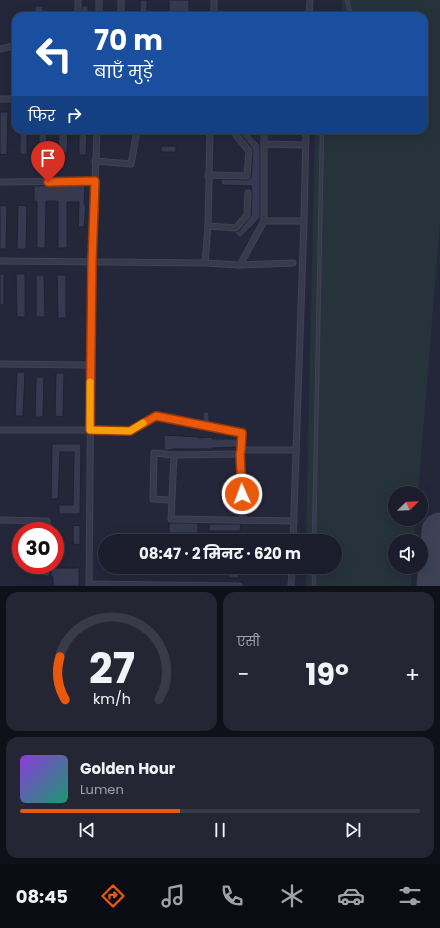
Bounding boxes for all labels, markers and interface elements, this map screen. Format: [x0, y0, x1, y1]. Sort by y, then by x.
text: 70 m [94, 21, 163, 60]
icon: left [28, 28, 80, 80]
text: बाएँ मुड़ें [94, 59, 153, 84]
icon: right [63, 104, 85, 126]
text: फिर [28, 105, 55, 126]
pin [31, 141, 65, 182]
icon: arrive [37, 147, 59, 169]
position arrow [221, 473, 263, 515]
north arrow [388, 486, 428, 526]
map controls [388, 486, 428, 574]
speed limit sign: 30 [12, 522, 64, 574]
button: sound [388, 534, 428, 574]
text: 08:47 · 2 मिनट · 620 m [139, 543, 301, 564]
text: एसी [237, 632, 260, 651]
text: 27 [88, 638, 135, 697]
text: 19° [305, 653, 349, 696]
text: − [237, 659, 249, 690]
text: + [405, 659, 420, 690]
text: km/h [92, 688, 131, 708]
text: Golden Hour [80, 758, 175, 779]
text: Lumen [80, 780, 124, 799]
icon: previous [76, 819, 98, 841]
icon: pause [209, 819, 231, 841]
icon: next [342, 819, 364, 841]
icon: directions [99, 882, 127, 910]
icon: music [159, 882, 187, 910]
icon: phone [218, 882, 246, 910]
icon: climate [278, 882, 306, 910]
icon: car [337, 882, 365, 910]
icon: filters [396, 882, 424, 910]
text: 08:45 [16, 884, 68, 909]

